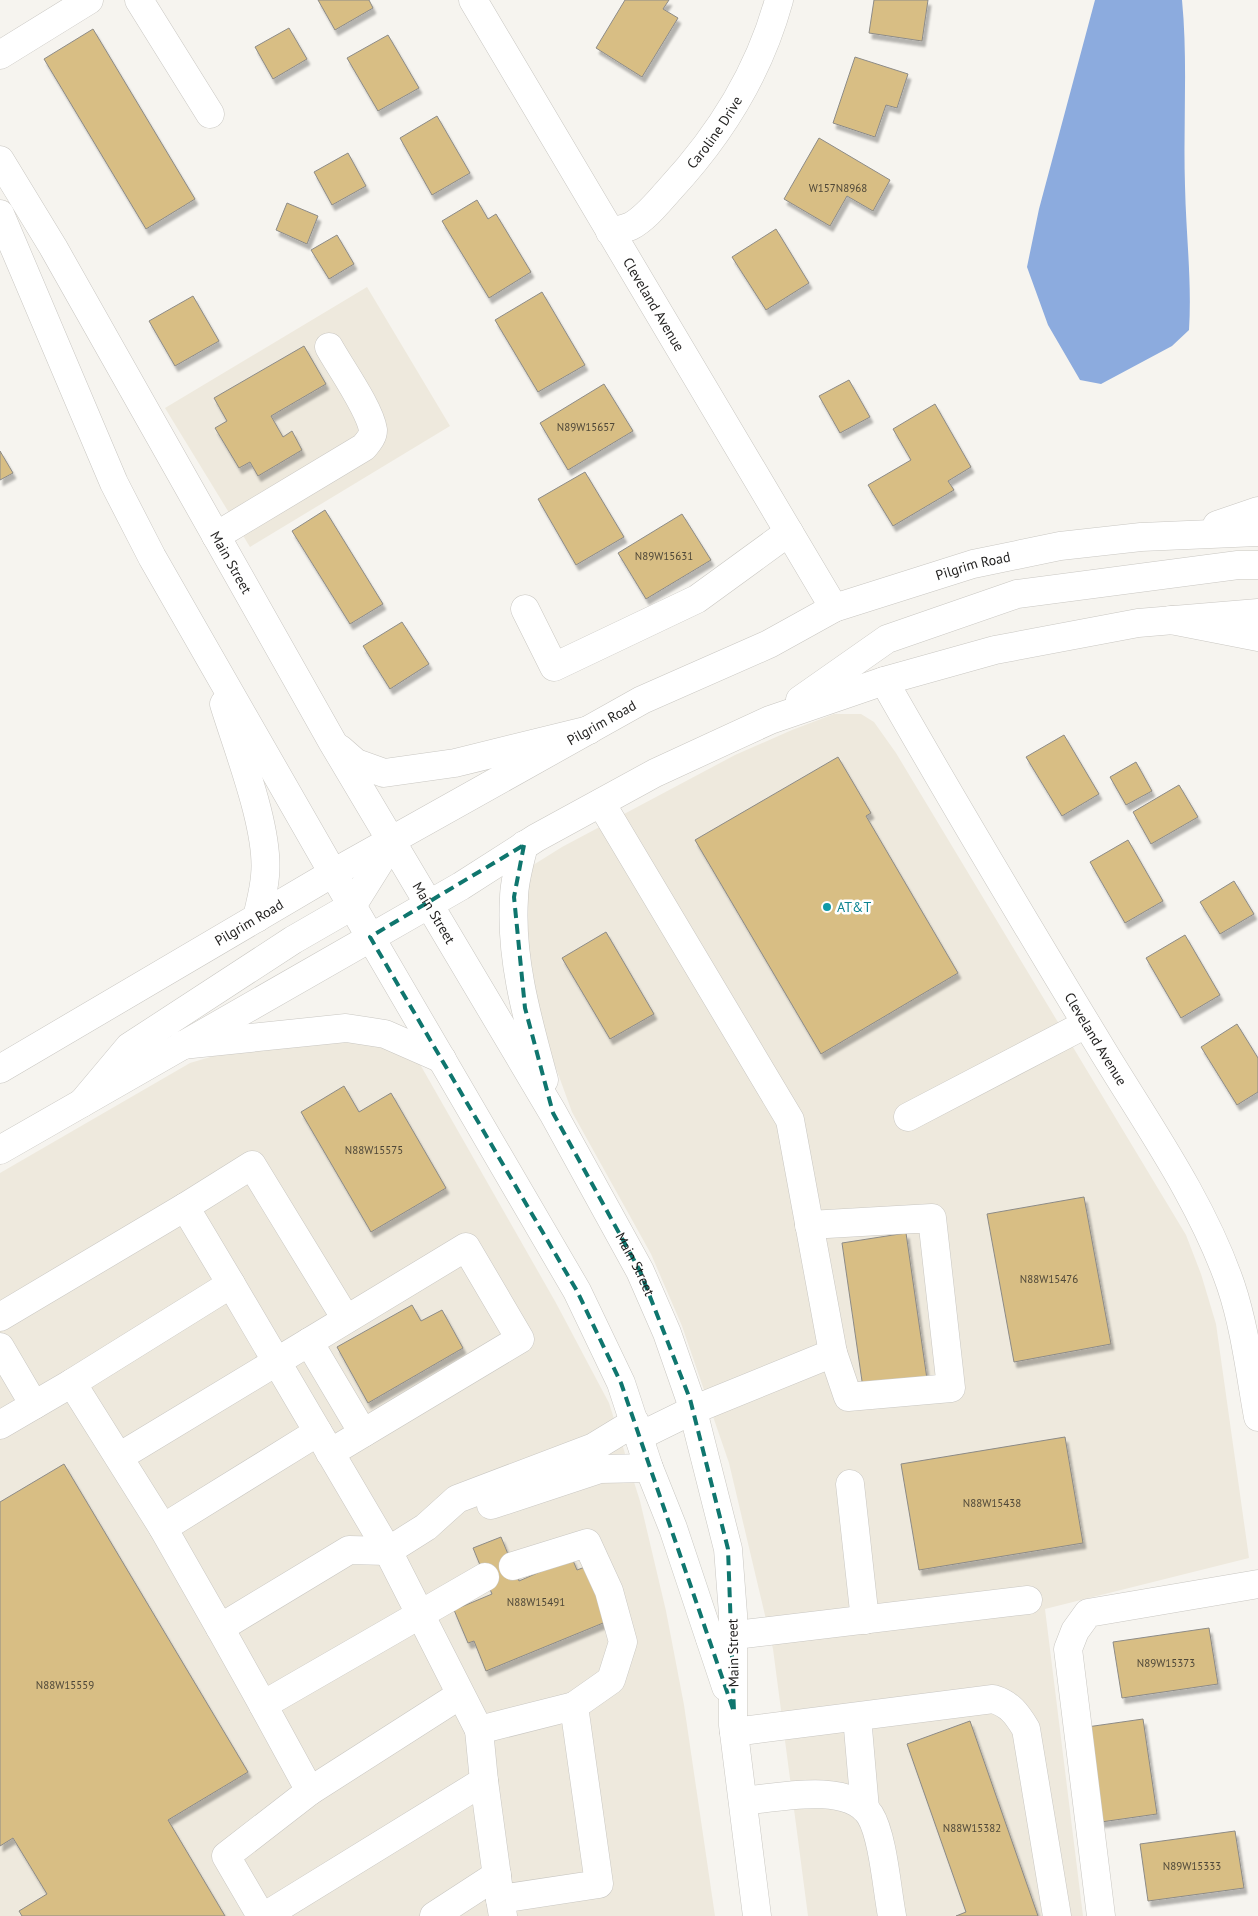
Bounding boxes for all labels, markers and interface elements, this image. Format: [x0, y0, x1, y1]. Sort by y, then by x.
street label: Caroline Drive [683, 93, 746, 172]
house number: W157N8968 [809, 181, 867, 195]
street label: Cleveland Avenue [619, 254, 689, 355]
house number: N89W15657 [557, 420, 615, 434]
street label: Main Street [206, 528, 256, 597]
street label: Pilgrim Road [933, 548, 1012, 584]
house number: N89W15631 [635, 549, 693, 563]
street label: Pilgrim Road [564, 696, 639, 749]
street label: Main Street [409, 879, 459, 947]
street label: Pilgrim Road [212, 895, 287, 950]
place label: AT&T [837, 898, 871, 916]
marker: AT&T [821, 901, 833, 913]
street label: Cleveland Avenue [1060, 989, 1131, 1089]
house number: N88W15575 [345, 1143, 403, 1157]
street label: Main Street [611, 1229, 659, 1299]
house number: N88W15476 [1020, 1272, 1078, 1286]
house number: N88W15438 [963, 1496, 1021, 1510]
house number: N88W15491 [507, 1595, 565, 1609]
street label: Main Street [723, 1618, 743, 1688]
house number: N89W15373 [1137, 1656, 1195, 1670]
house number: N88W15559 [36, 1678, 94, 1692]
house number: N88W15382 [943, 1821, 1001, 1835]
house number: N89W15333 [1163, 1859, 1221, 1873]

